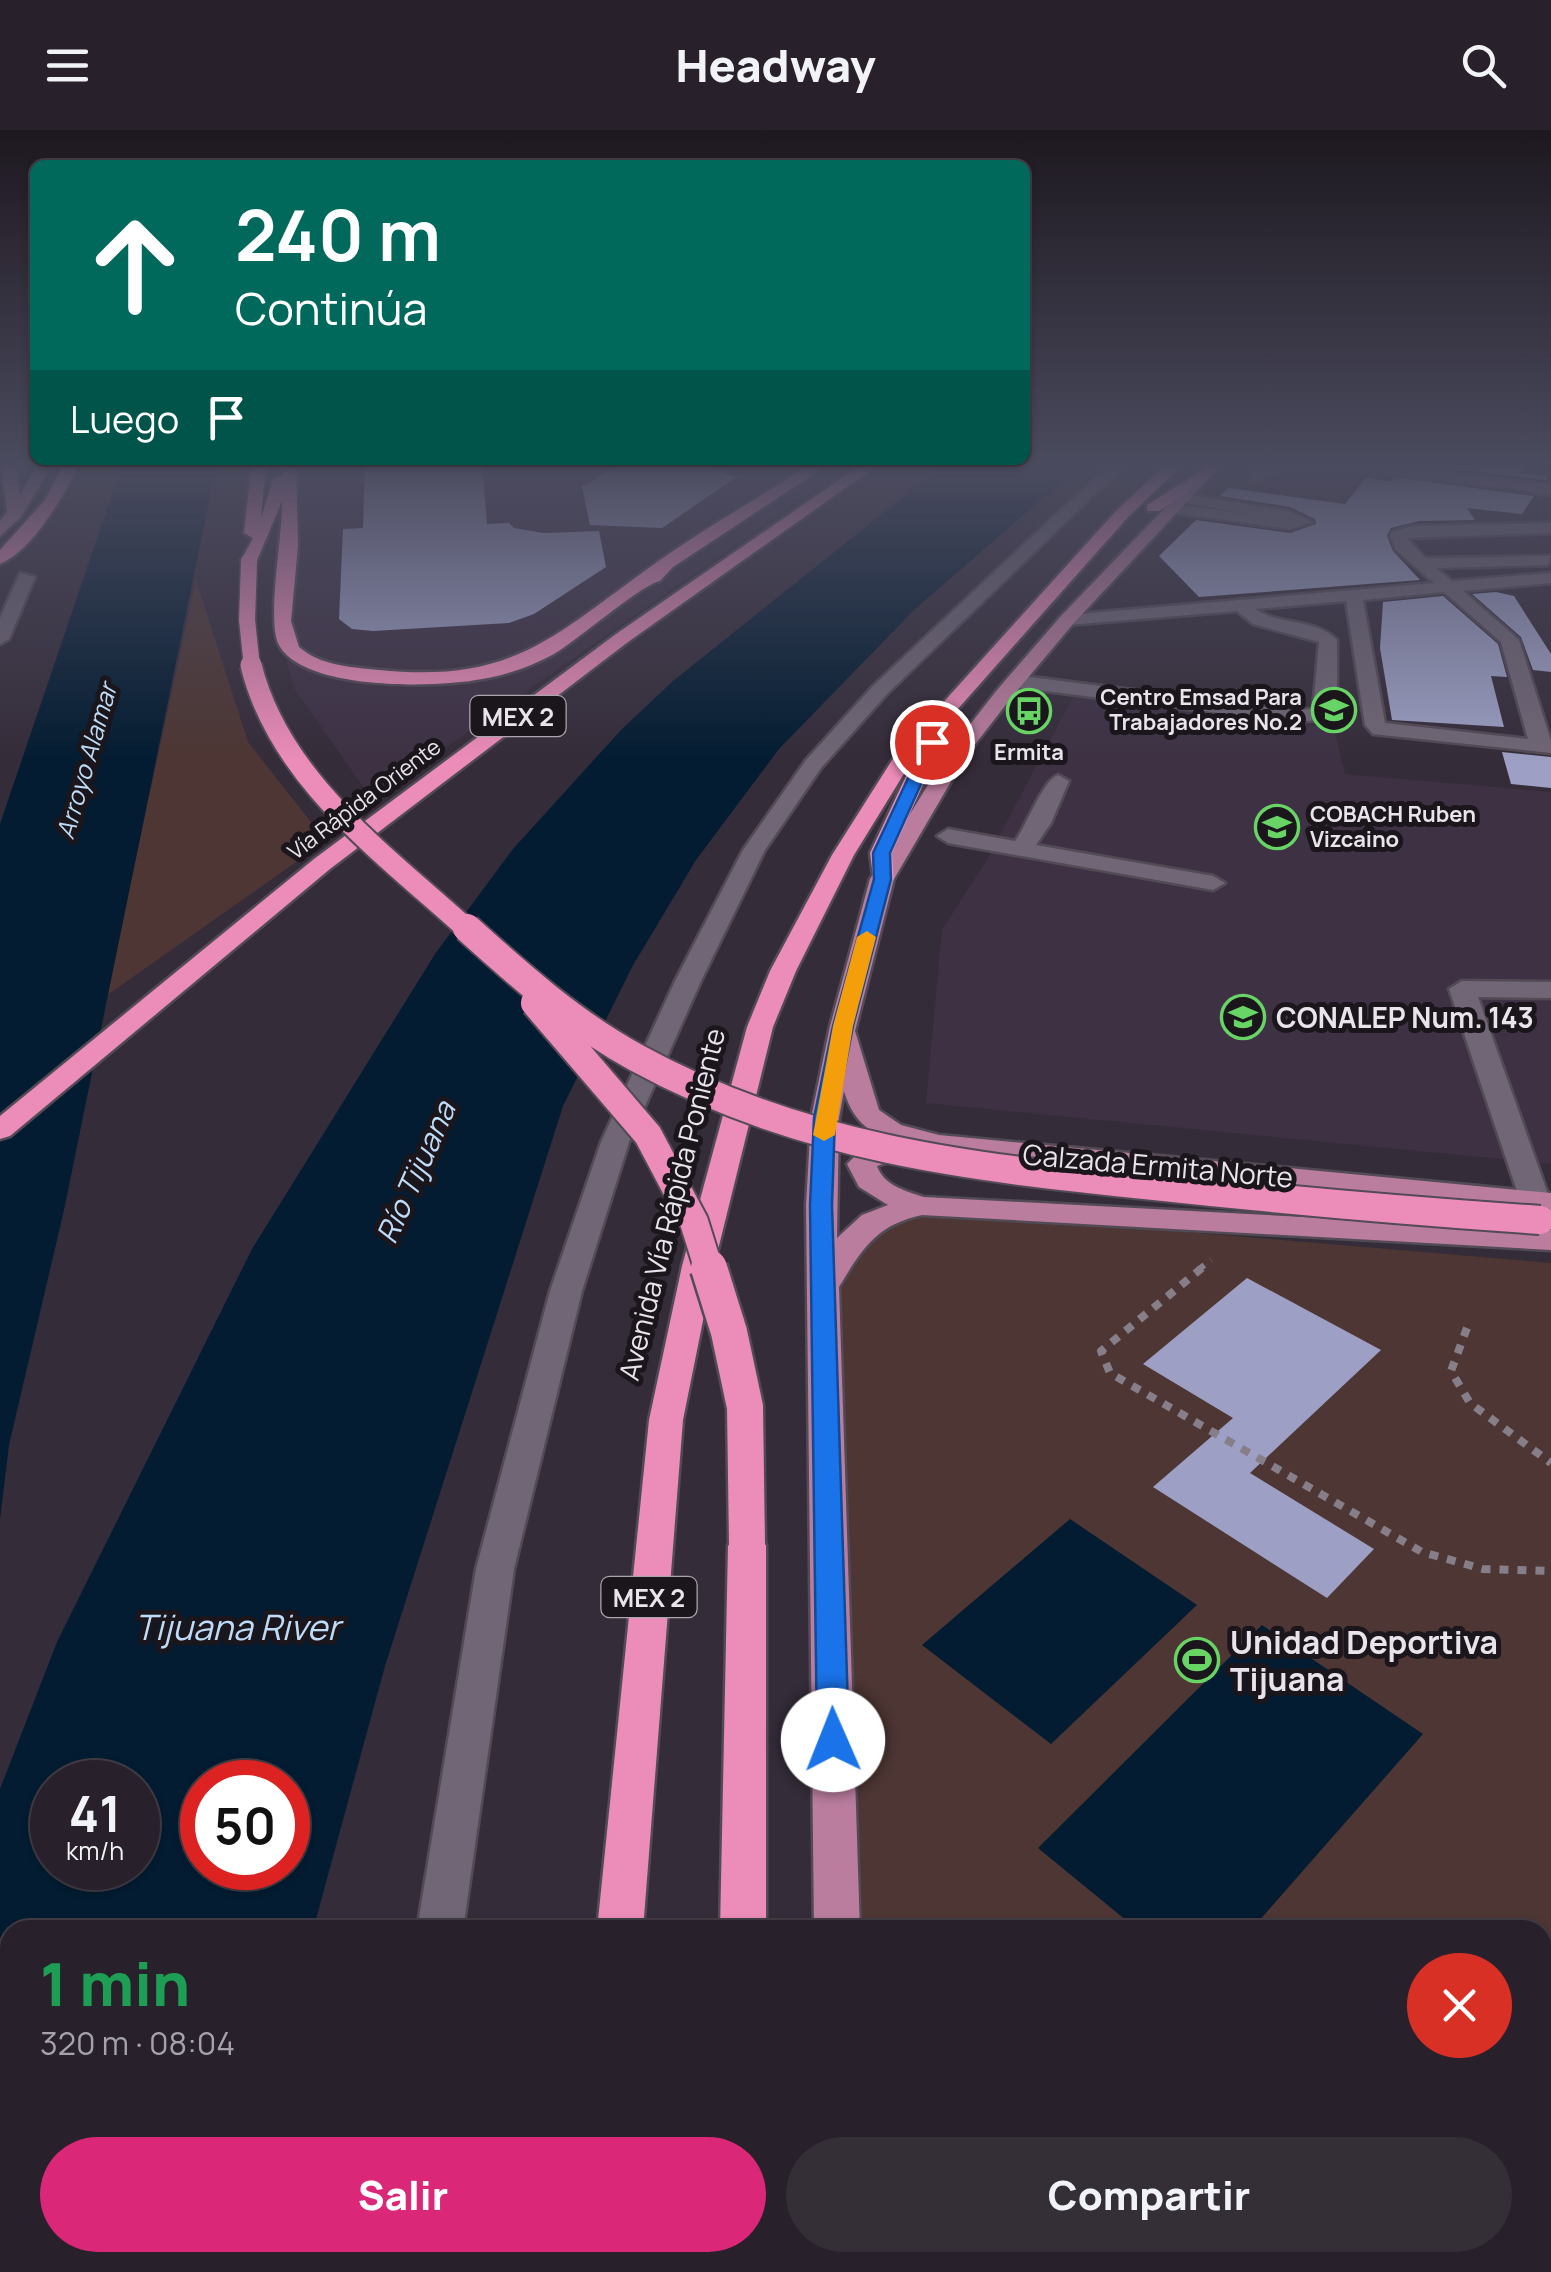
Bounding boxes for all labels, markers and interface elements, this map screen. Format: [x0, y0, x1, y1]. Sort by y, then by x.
text: Headway [675, 34, 876, 96]
icon: menu [40, 38, 95, 93]
icon: search [1456, 38, 1511, 93]
text: 240 m [235, 186, 441, 282]
icon: ahead [70, 200, 200, 330]
text: Continúa [235, 277, 428, 339]
icon: arrive [199, 390, 254, 445]
text: Luego [70, 392, 179, 444]
water label: Arroyo Alamar [47, 676, 126, 843]
place label: Centro Emsad Para Trabajadores No.2 [1100, 682, 1302, 737]
school or university icon: Centro Emsad Para Trabajadores No.2 [1311, 687, 1357, 733]
bus stop icon: Ermita [1006, 688, 1052, 734]
road number: MEX 2 [470, 696, 566, 736]
pin [890, 700, 975, 785]
icon: arrive [905, 715, 960, 770]
street label: Vía Rápida Oriente [281, 731, 447, 866]
place label: Ermita [994, 737, 1064, 767]
place label: COBACH Ruben Vizcaino [1310, 799, 1476, 854]
school or university icon: COBACH Ruben Vizcaino [1254, 804, 1300, 850]
school or university icon: CONALEP Num. 143 [1220, 994, 1266, 1040]
place label: CONALEP Num. 143 [1276, 998, 1534, 1036]
street label: Avenida Vía Rápida Poniente [609, 1024, 733, 1384]
water label: Río Tijuana [366, 1093, 465, 1249]
street label: Calzada Ermita Norte [1021, 1134, 1295, 1196]
road number: MEX 2 [602, 1577, 696, 1617]
water label: Tijuana River [134, 1603, 344, 1651]
place label: Unidad Deportiva Tijuana [1230, 1620, 1498, 1701]
sports icon: Unidad Deportiva Tijuana [1174, 1637, 1220, 1683]
position arrow [781, 1688, 885, 1792]
speed limit sign: 50 [180, 1760, 310, 1890]
text: 41 [69, 1779, 121, 1847]
text: km/h [66, 1833, 124, 1868]
text: 1 min [40, 1942, 190, 2024]
button: close [1407, 1953, 1512, 2058]
text: 320 m · 08:04 [40, 2021, 235, 2065]
button: Salir [40, 2137, 766, 2252]
button: Compartir [786, 2137, 1512, 2252]

